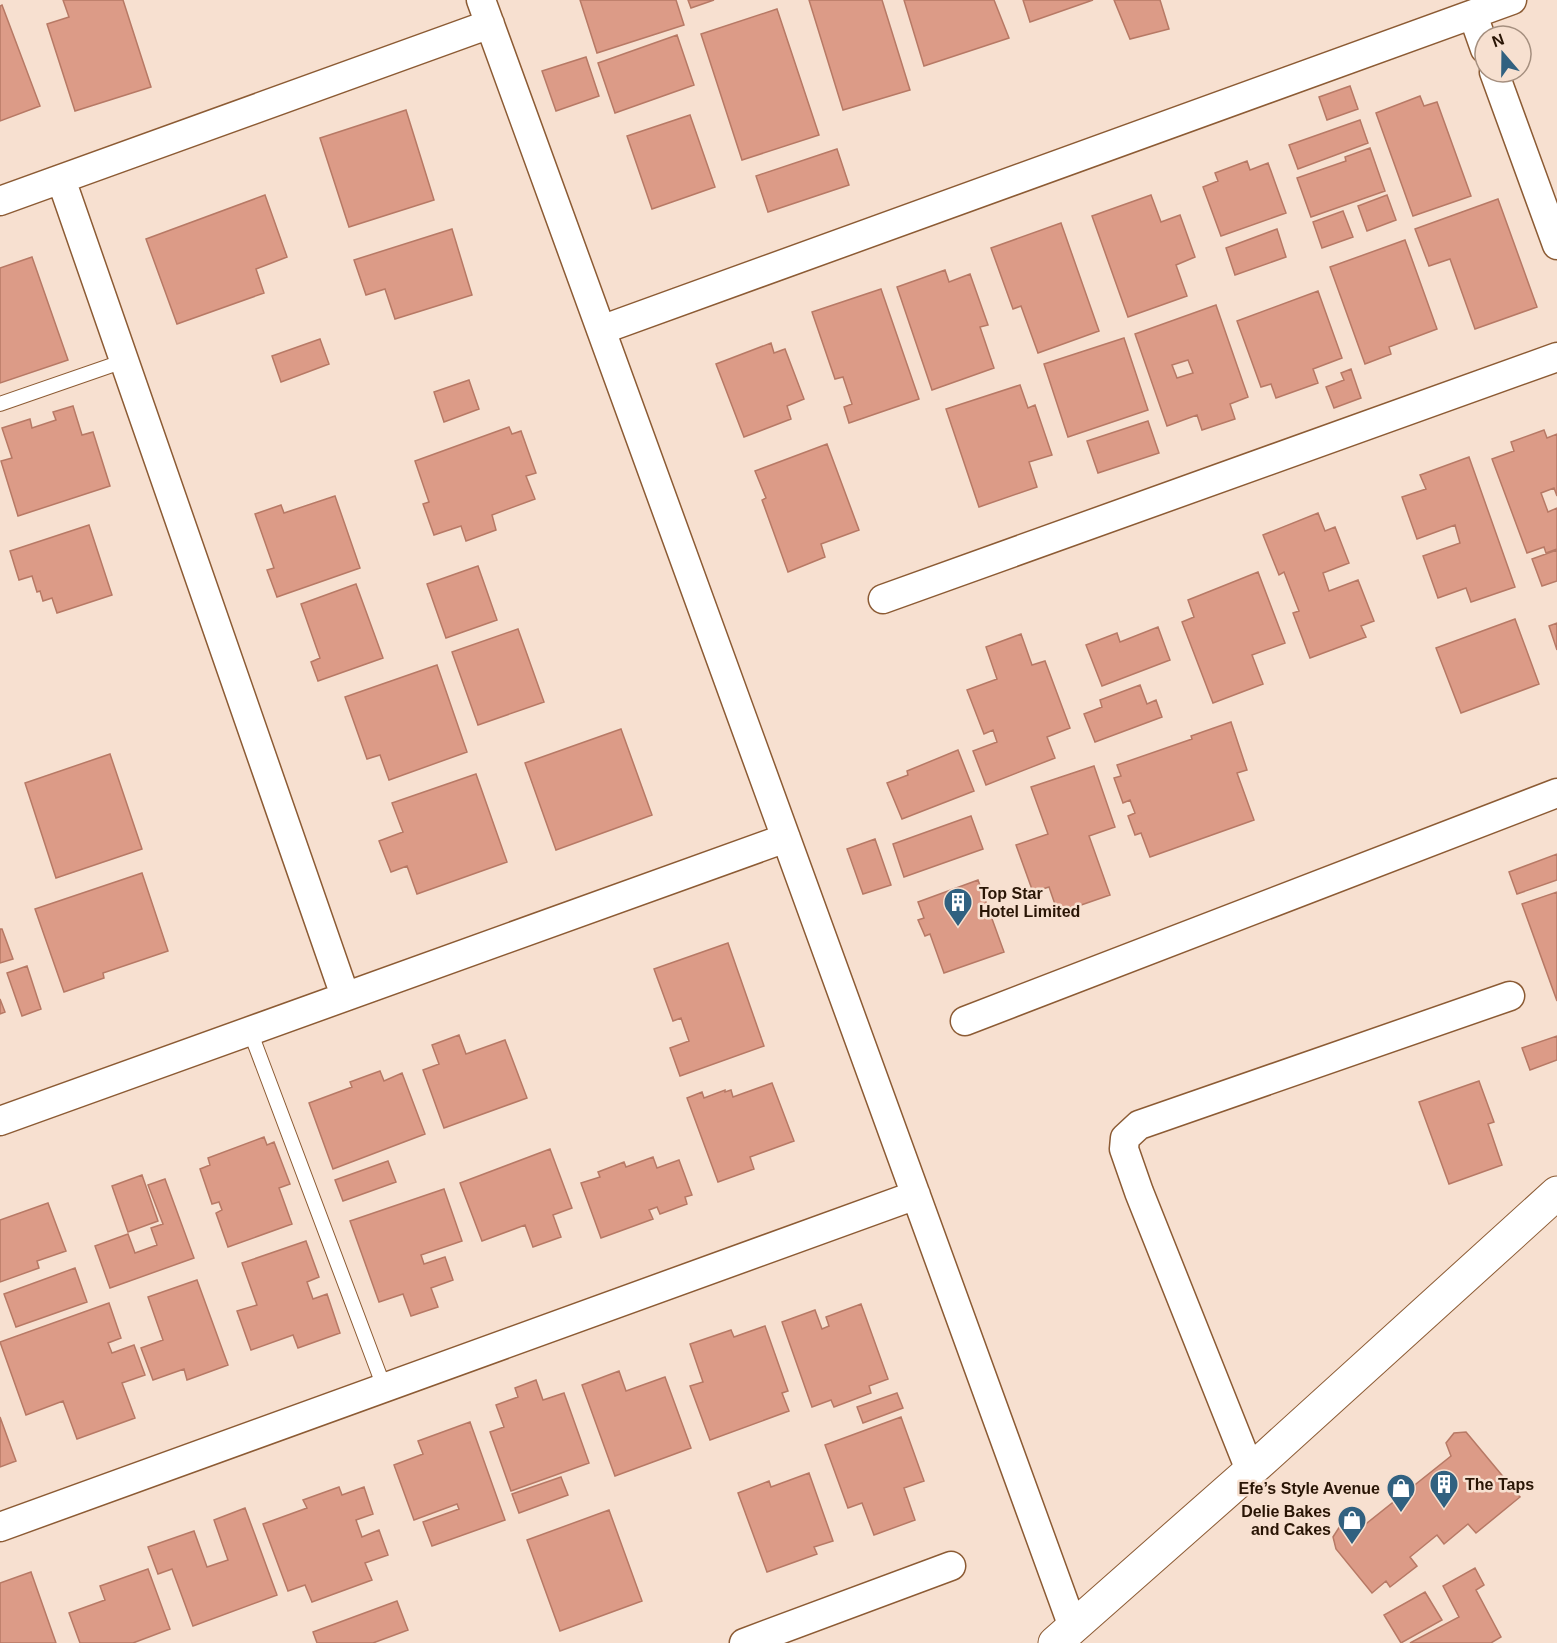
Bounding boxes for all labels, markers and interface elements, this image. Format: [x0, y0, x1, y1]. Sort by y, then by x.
north arrow [1473, 24, 1533, 84]
text: N [1490, 30, 1506, 50]
place label: Top Star Hotel Limited [979, 885, 1080, 920]
building icon: Top Star Hotel Limited [942, 886, 974, 928]
building icon: The Taps [1428, 1468, 1460, 1510]
shop icon: Efe’s Style Avenue [1385, 1472, 1417, 1514]
place label: The Taps [1465, 1476, 1534, 1493]
place label: Efe’s Style Avenue [1239, 1480, 1380, 1497]
place label: Delie Bakes and Cakes [1241, 1503, 1331, 1538]
shop icon: Delie Bakes and Cakes [1336, 1504, 1368, 1546]

